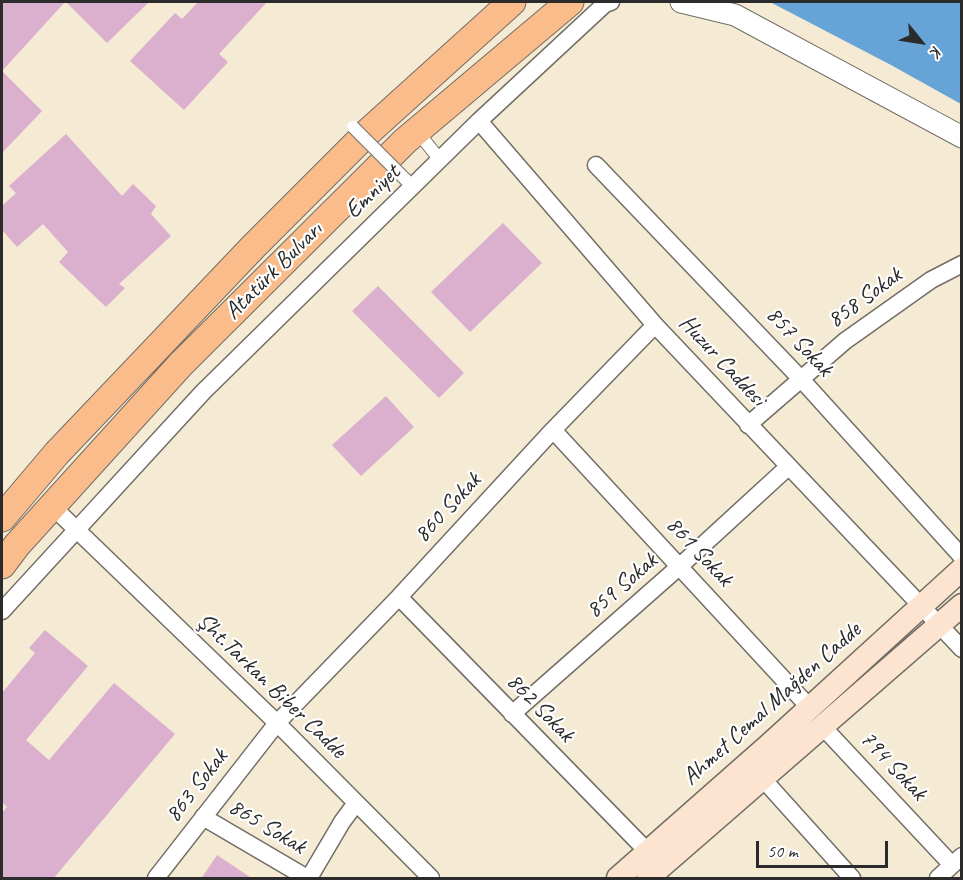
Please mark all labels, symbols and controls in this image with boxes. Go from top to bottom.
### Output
north arrow [891,12,951,72]
text: K [926,42,947,60]
street label: Emniyet [339,159,407,225]
street label: Atatürk Bulvarı [219,216,329,326]
street label: 858 Sokak [822,261,908,335]
street label: 857 Sokak [759,301,839,383]
street label: Huzur Caddesi [672,309,772,413]
street label: 860 Sokak [408,467,488,549]
street label: 861 Sokak [659,511,739,593]
street label: 859 Sokak [580,547,664,625]
street label: Şht.Tarkan Biber Cadde [190,607,352,765]
street label: Ahmet Cemal Mağden Cadde [677,616,867,792]
street label: 862 Sokak [500,667,580,749]
street label: 794 Sokak [853,725,933,807]
street label: 863 Sokak [159,744,235,828]
street label: 865 Sokak [223,793,311,861]
scale bar [759,829,891,867]
text: 50 m [767,840,798,862]

